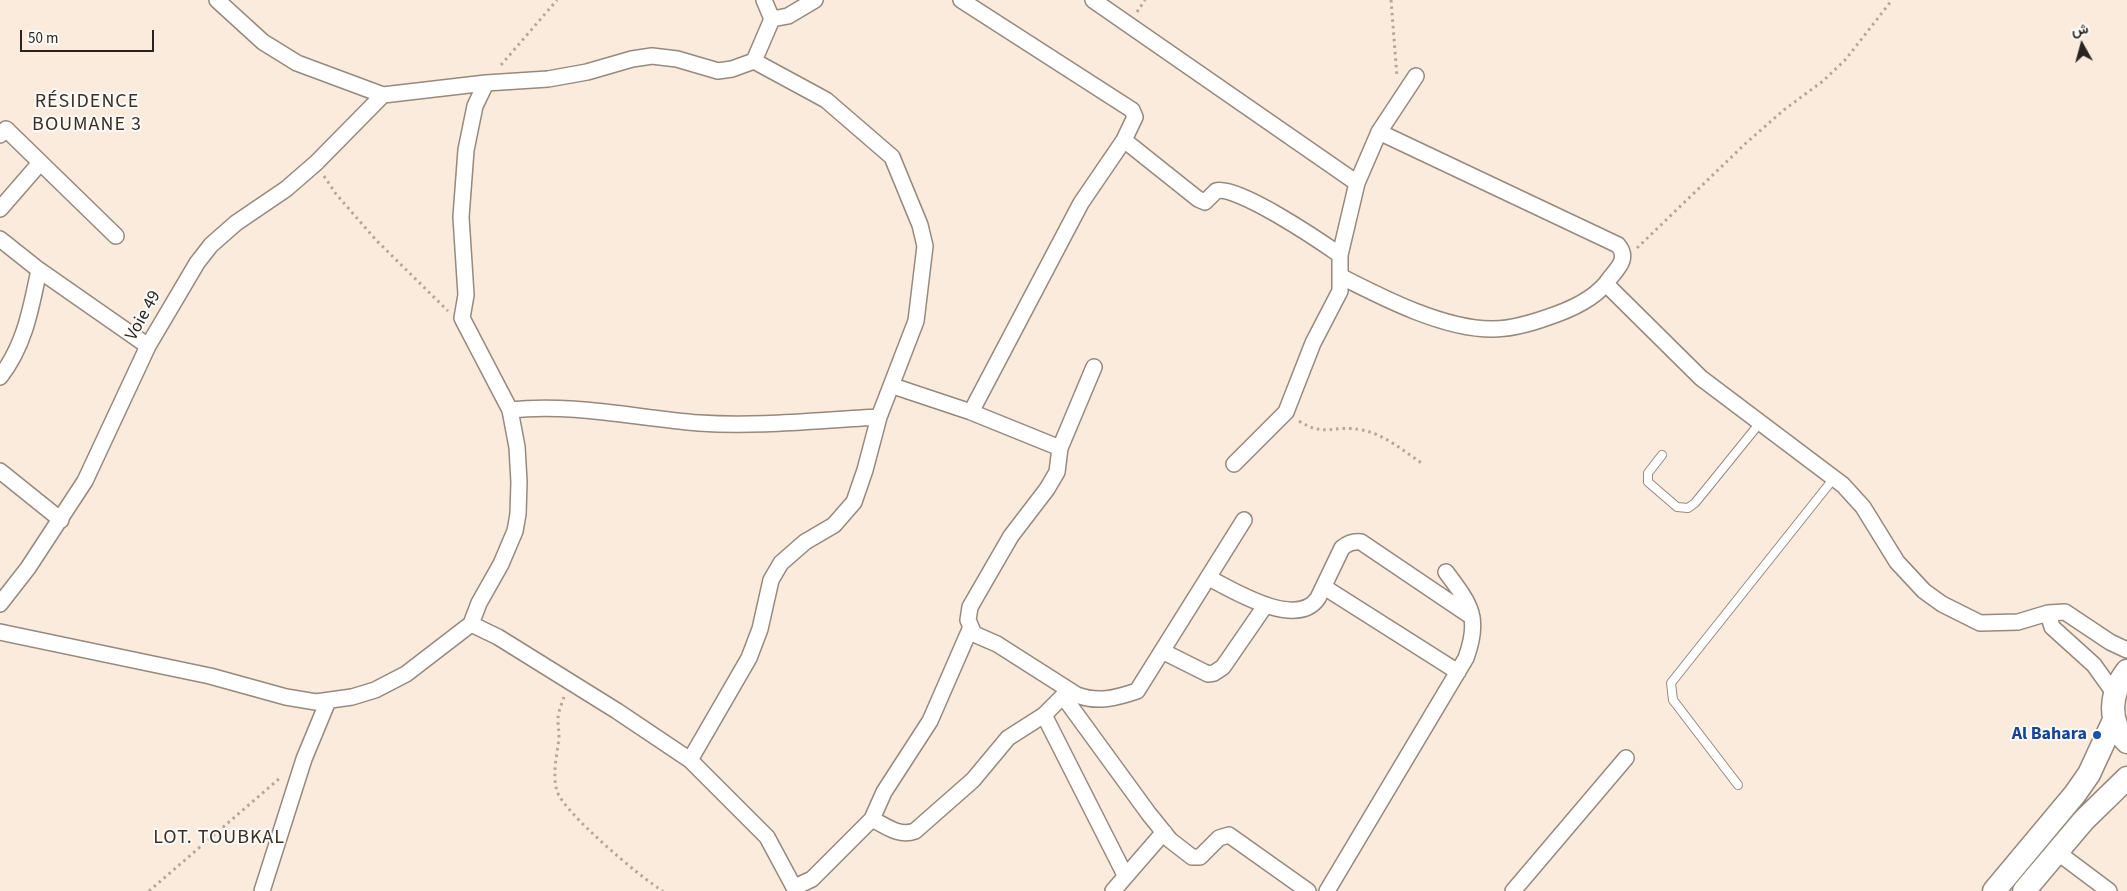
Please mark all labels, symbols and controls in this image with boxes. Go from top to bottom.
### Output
text: ش [2071,19,2090,41]
scale bar [22,20,156,52]
north arrow [2057,20,2107,70]
text: 50 m [28,28,58,49]
district label: RÉSIDENCE BOUMANE 3 [31,91,143,138]
street label: Voie 49 [122,287,166,345]
place label: Al Bahara [2012,724,2087,746]
marker: Al Bahara [2091,729,2103,741]
district label: LOT. TOUBKAL [152,827,286,851]

